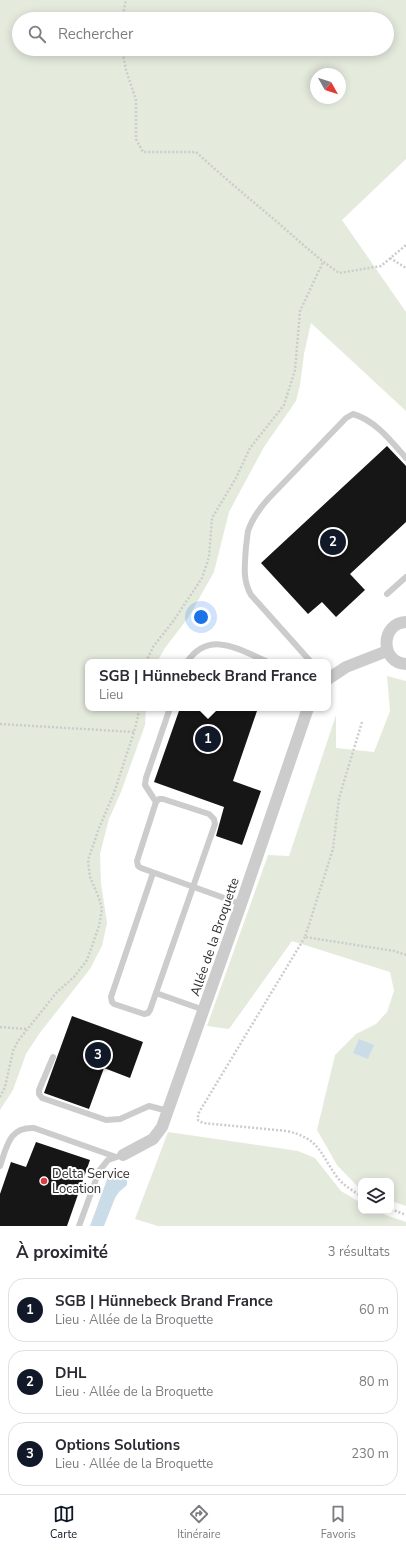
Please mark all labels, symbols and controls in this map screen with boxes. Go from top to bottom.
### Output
search box [12,12,394,56]
icon: search [26,23,48,45]
text: Rechercher [58,24,133,44]
north arrow [310,68,346,104]
pin: 2 [320,527,346,557]
your location [191,607,211,627]
popup [85,659,331,711]
text: SGB | Hünnebeck Brand France [99,666,317,686]
text: Lieu [99,686,123,704]
pin: 1 [195,724,221,754]
street label: Allée de la Broquette [186,875,244,999]
pin: 3 [85,1040,111,1070]
place label: Delta Service Location [52,1165,130,1198]
marker: Delta Service Location [39,1176,49,1186]
map controls [358,1178,394,1214]
button: layers [358,1178,394,1214]
text: À proximité [16,1241,108,1264]
text: 3 résultats [328,1243,390,1261]
text: SGB | Hünnebeck Brand France [55,1291,273,1311]
text: 1 [26,1301,34,1319]
text: 60 m [359,1301,389,1319]
text: Lieu · Allée de la Broquette [55,1311,213,1329]
text: DHL [55,1363,86,1383]
text: 2 [26,1373,34,1391]
text: 80 m [359,1373,389,1391]
text: Lieu · Allée de la Broquette [55,1383,213,1401]
text: Options Solutions [55,1435,180,1455]
text: 3 [26,1445,34,1463]
text: 230 m [351,1445,389,1463]
text: Lieu · Allée de la Broquette [55,1455,213,1473]
tab: Carte [50,1503,77,1542]
tab: Itinéraire [177,1503,221,1542]
tab: Favoris [321,1503,356,1542]

